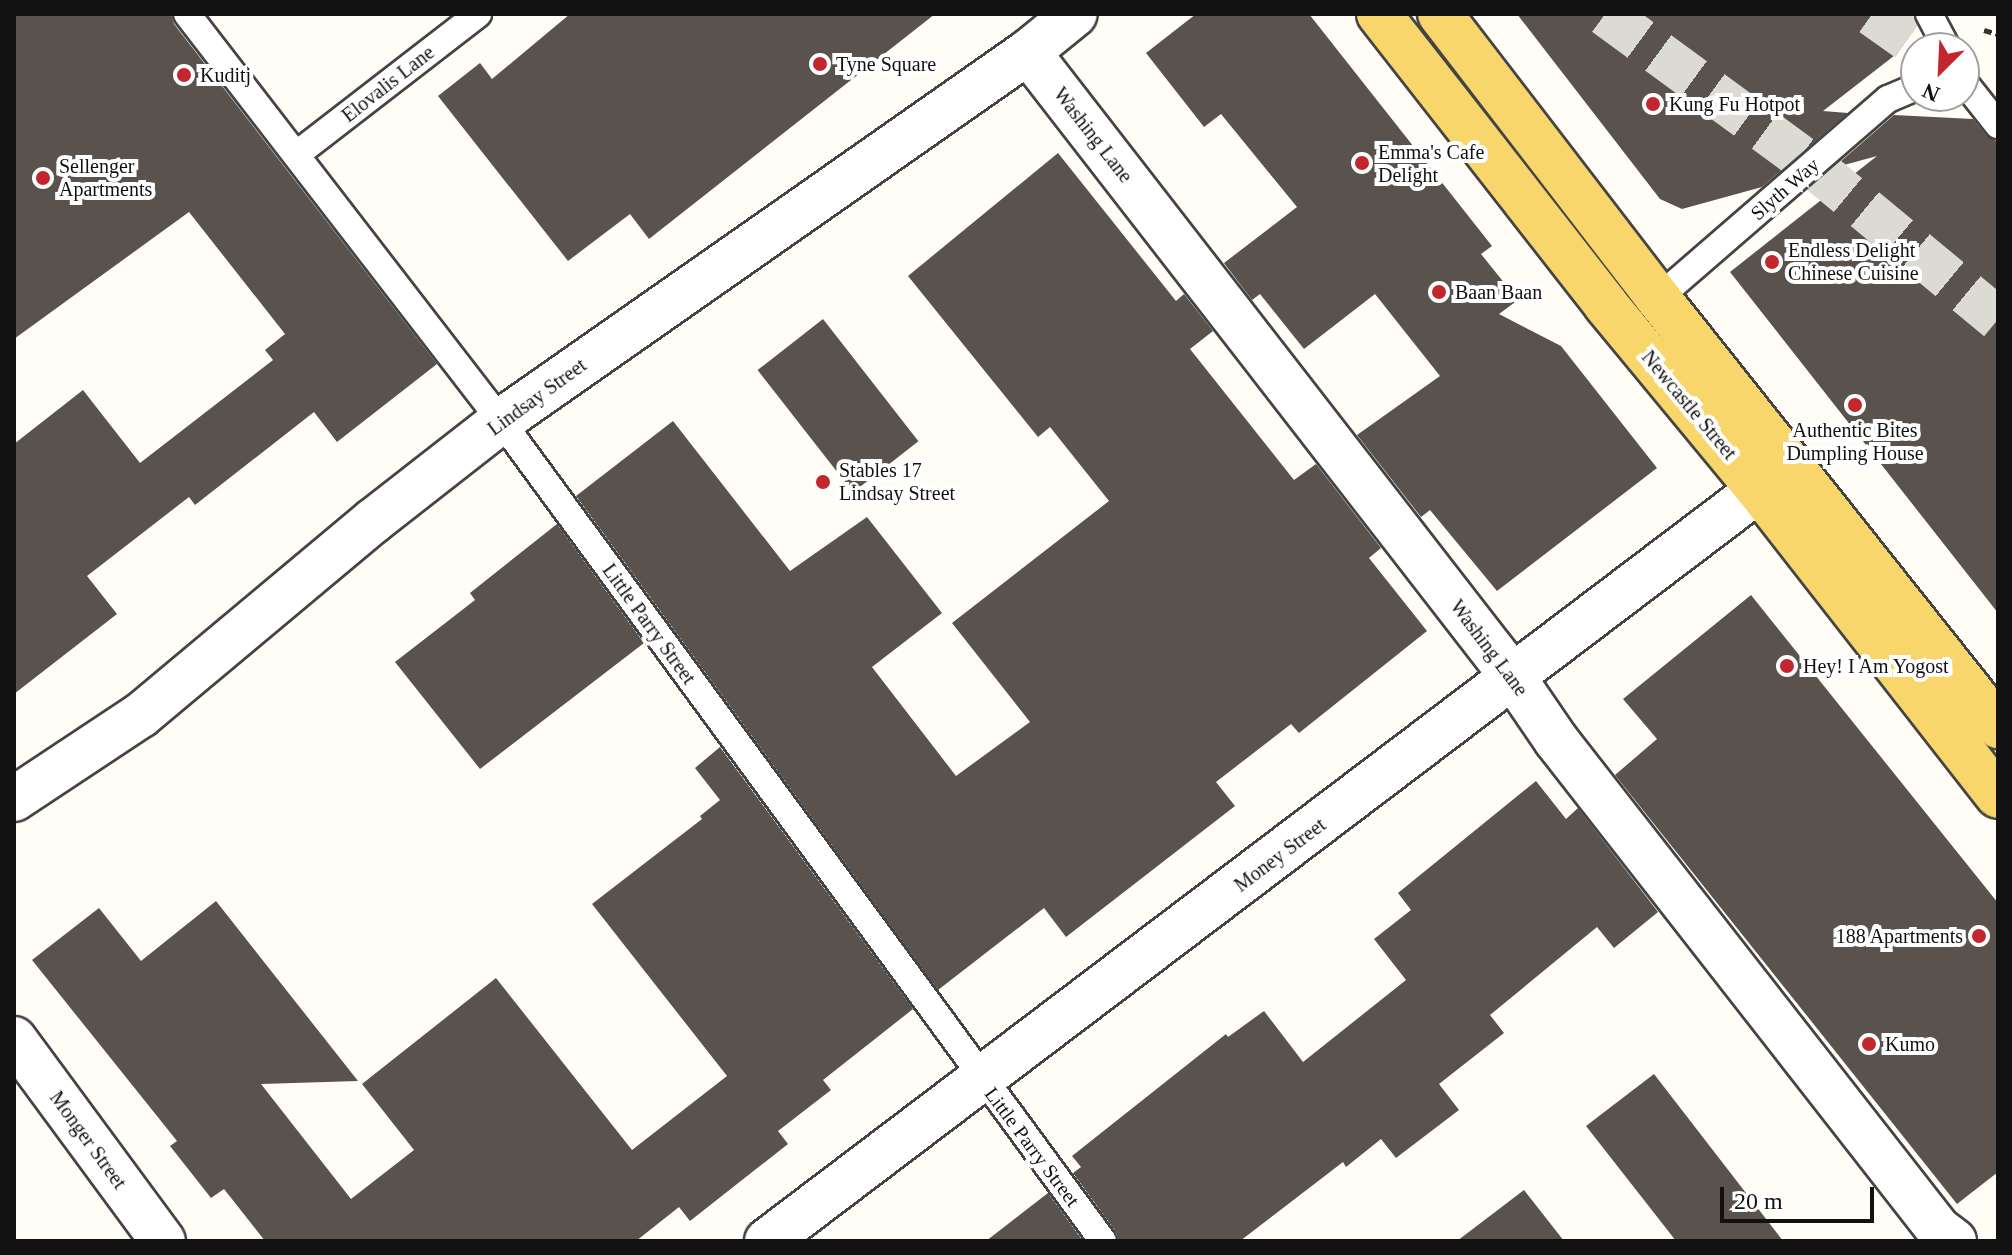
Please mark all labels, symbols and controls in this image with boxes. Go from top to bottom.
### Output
north arrow [1900,32,1980,112]
street label: Elovalis Lane [337,41,439,127]
place label: Tyne Square [836,52,936,76]
marker: Tyne Square [811,55,829,73]
place label: Kuditj [200,63,251,87]
marker: Kuditj [175,66,193,84]
text: N [1919,78,1943,107]
street label: Washing Lane [1048,83,1138,187]
place label: Kung Fu Hotpot [1669,92,1800,116]
marker: Kung Fu Hotpot [1644,95,1662,113]
place label: Emma's Cafe Delight [1378,140,1484,187]
street label: Slyth Way [1746,153,1824,225]
place label: Sellenger Apartments [59,154,152,201]
marker: Emma's Cafe Delight [1353,154,1371,172]
marker: Sellenger Apartments [34,169,52,187]
place label: Endless Delight Chinese Cuisine [1788,238,1919,285]
marker: Endless Delight Chinese Cuisine [1763,253,1781,271]
place label: Baan Baan [1455,280,1542,304]
marker: Baan Baan [1430,283,1448,301]
street label: Newcastle Street [1636,346,1742,464]
street label: Lindsay Street [483,353,591,441]
marker: Authentic Bites Dumpling House [1846,396,1864,414]
place label: Authentic Bites Dumpling House [1786,418,1924,465]
place label: Stables 17 Lindsay Street [839,458,955,505]
marker: Stables 17 Lindsay Street [814,473,832,491]
street label: Little Parry Street [597,559,701,689]
street label: Washing Lane [1445,595,1533,701]
place label: Hey! I Am Yogost [1803,654,1950,678]
marker: Hey! I Am Yogost [1778,657,1796,675]
street label: Money Street [1230,813,1330,897]
place label: 188 Apartments [1835,924,1963,948]
marker: 188 Apartments [1970,927,1988,945]
place label: Kumo [1885,1032,1935,1056]
marker: Kumo [1860,1035,1878,1053]
street label: Little Parry Street [979,1083,1085,1211]
street label: Monger Street [45,1086,131,1194]
scale bar [1724,1171,1878,1221]
text: 20 m [1734,1188,1783,1214]

